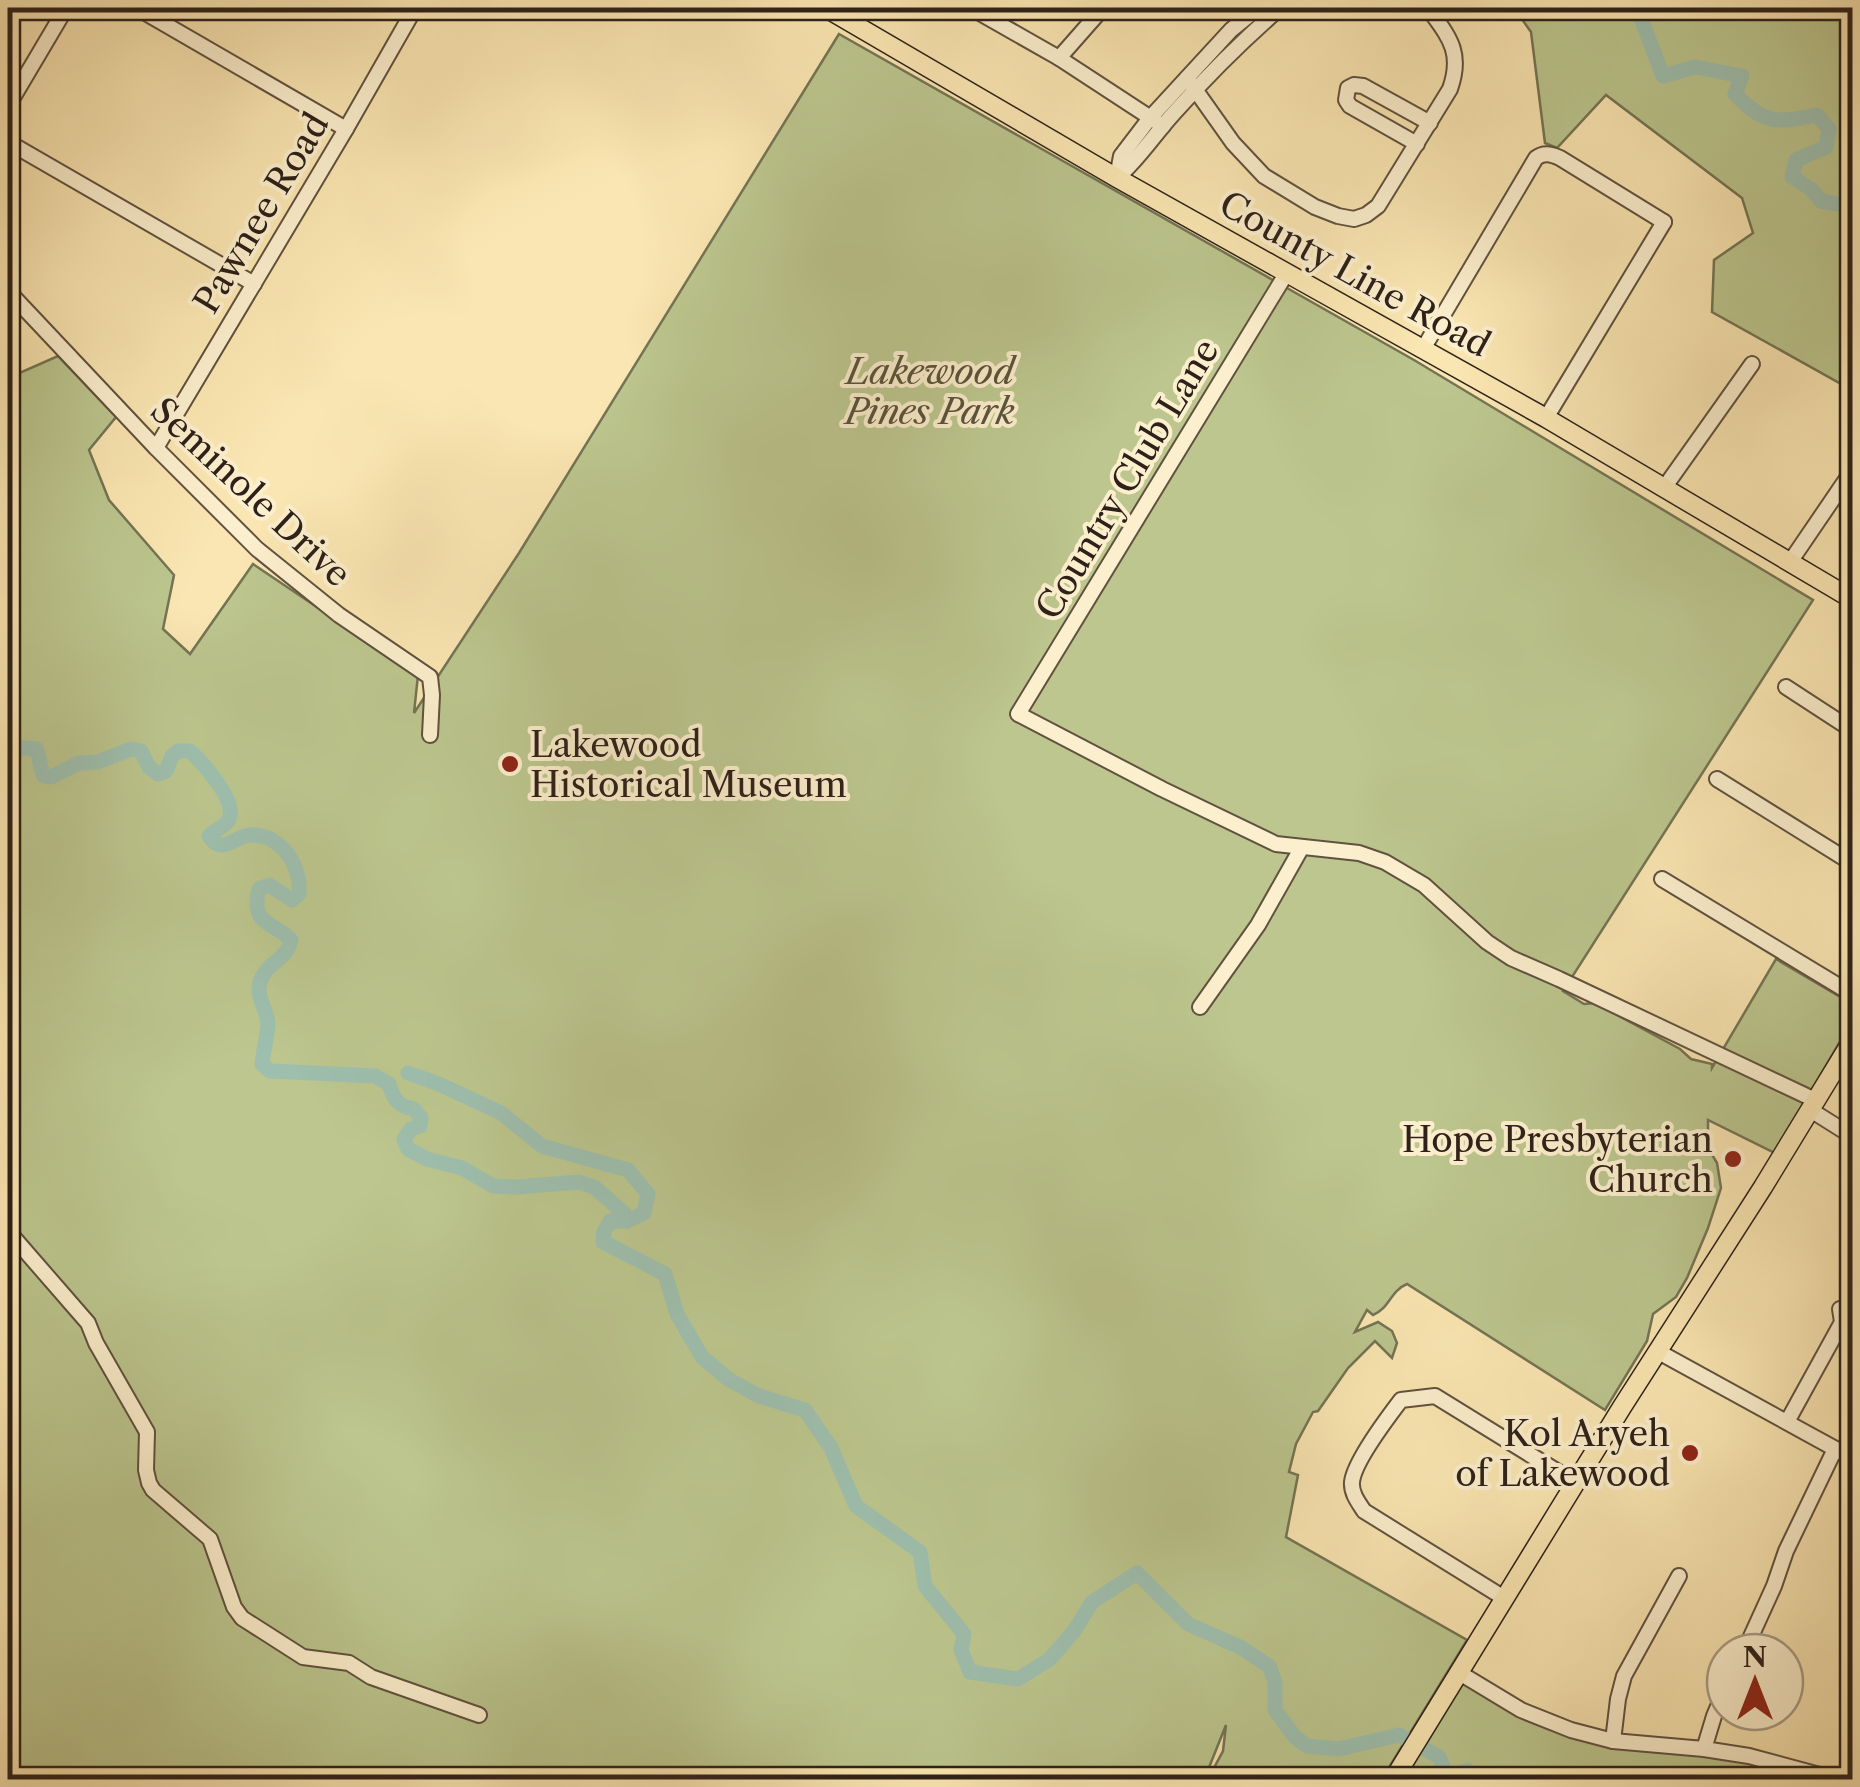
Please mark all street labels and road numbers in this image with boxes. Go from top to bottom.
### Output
street label: Pawnee Road [184,105,338,321]
street label: County Line Road [1212,182,1498,366]
street label: Country Club Lane [1026,331,1228,627]
street label: Seminole Drive [142,388,360,596]

